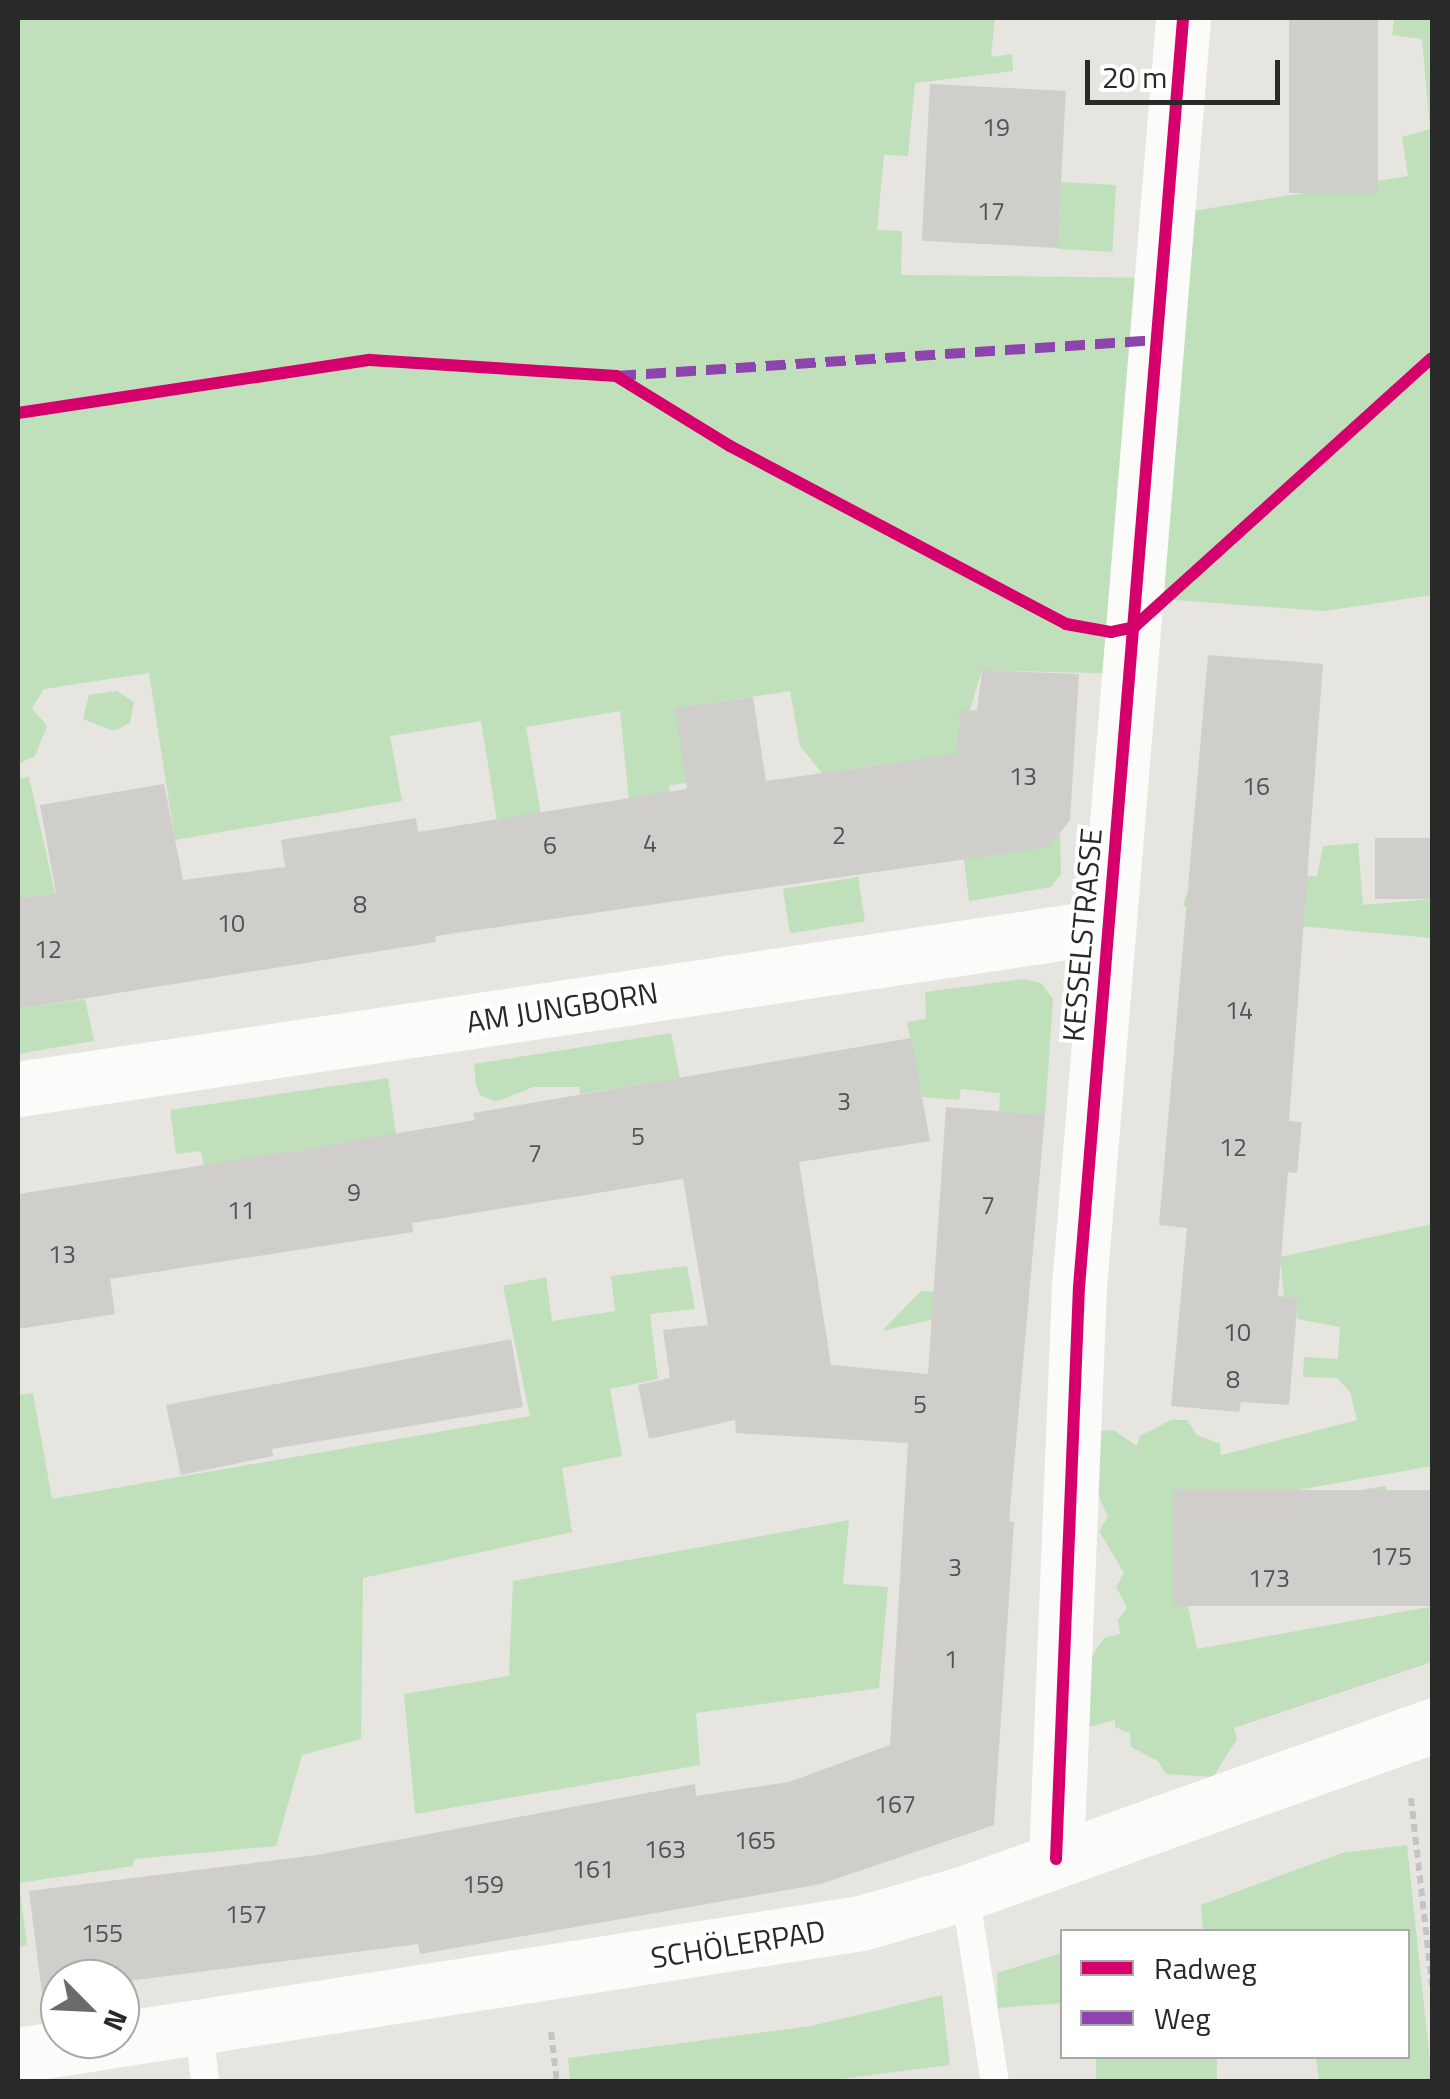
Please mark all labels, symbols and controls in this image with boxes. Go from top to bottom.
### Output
scale bar [1090,40,1285,102]
text: 20 m [1102,54,1167,100]
house number: 19 [982,112,1010,142]
house number: 17 [977,196,1005,226]
house number: 13 [1009,761,1037,791]
house number: 16 [1242,771,1270,801]
house number: 2 [832,820,846,850]
street label: KESSELSTRASSE [1055,827,1109,1043]
house number: 4 [643,828,657,858]
house number: 6 [543,830,557,860]
house number: 8 [353,889,367,919]
house number: 10 [217,908,245,938]
house number: 12 [34,934,62,964]
street label: AM JUNGBORN [464,974,660,1040]
house number: 14 [1225,995,1253,1025]
house number: 3 [837,1086,851,1116]
house number: 5 [631,1121,645,1151]
house number: 12 [1219,1132,1247,1162]
house number: 7 [528,1138,542,1168]
house number: 9 [347,1177,361,1207]
house number: 7 [981,1190,995,1220]
house number: 11 [227,1195,255,1225]
house number: 13 [48,1239,76,1269]
house number: 10 [1223,1317,1251,1347]
house number: 8 [1226,1364,1240,1394]
house number: 5 [913,1389,927,1419]
house number: 175 [1370,1541,1412,1571]
house number: 3 [948,1552,962,1582]
house number: 173 [1248,1563,1290,1593]
house number: 1 [944,1644,958,1674]
house number: 167 [874,1789,916,1819]
house number: 165 [734,1825,776,1855]
house number: 163 [644,1834,686,1864]
house number: 161 [572,1854,614,1884]
house number: 159 [462,1869,504,1899]
house number: 157 [225,1899,267,1929]
street label: SCHÖLERPAD [648,1912,828,1976]
house number: 155 [81,1918,123,1948]
legend [1060,1929,1410,2059]
text: Radweg [1154,1945,1257,1991]
north arrow [40,1959,140,2059]
text: Weg [1154,1995,1211,2041]
text: N [92,2003,140,2038]

